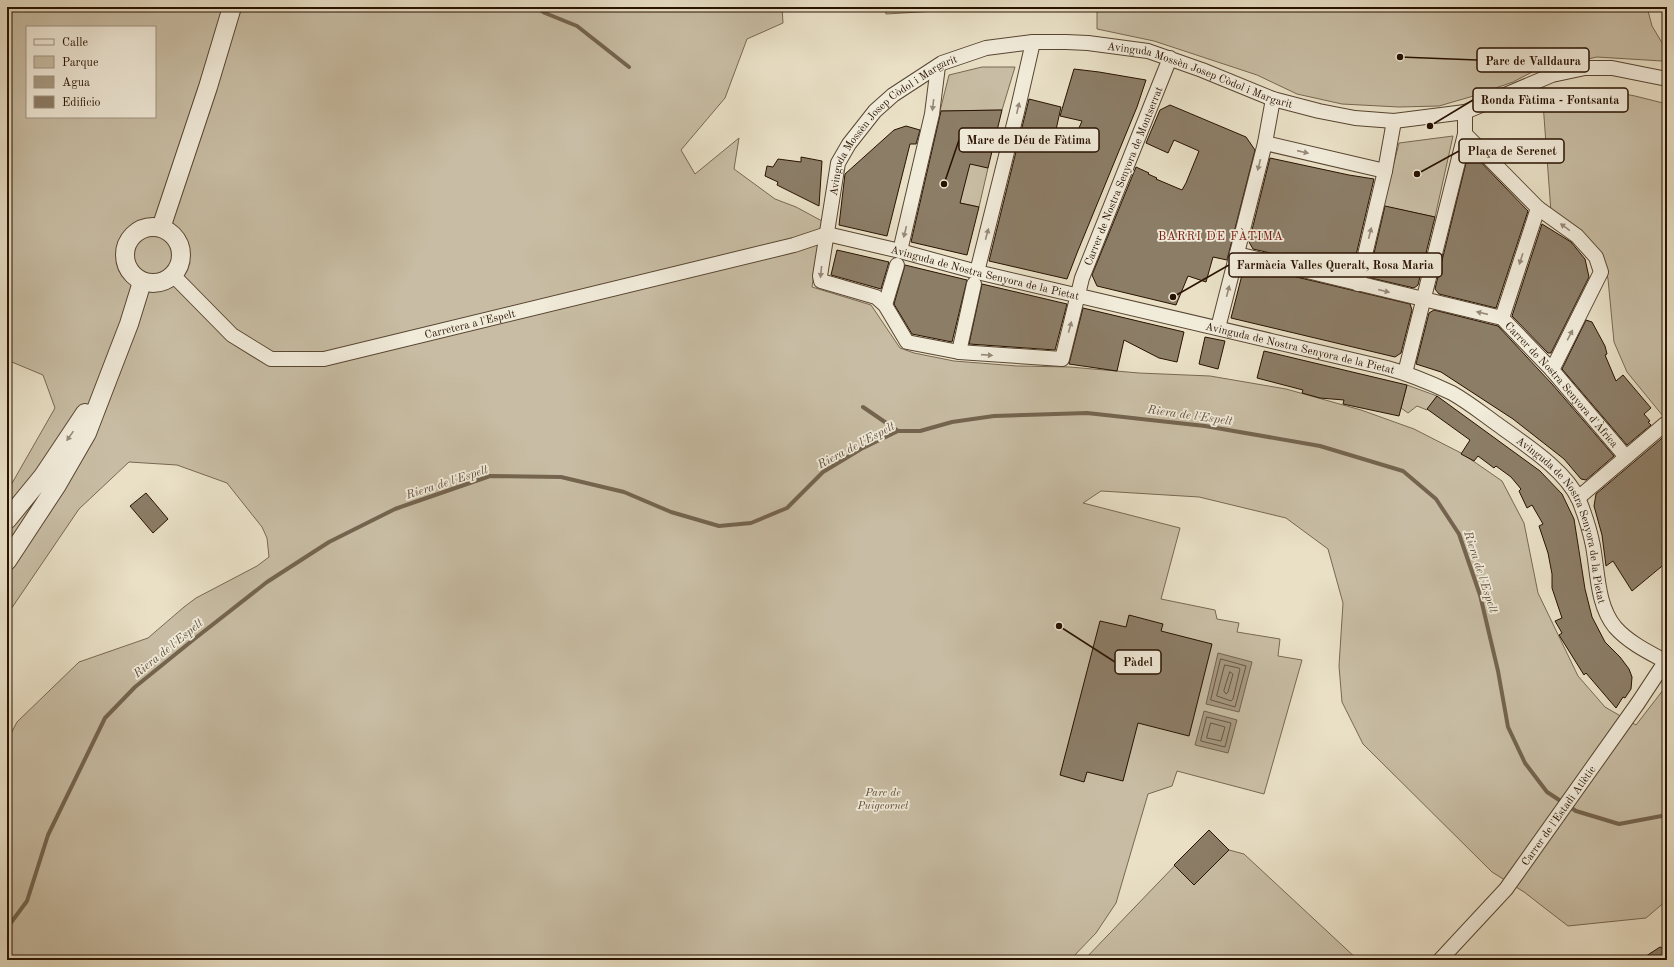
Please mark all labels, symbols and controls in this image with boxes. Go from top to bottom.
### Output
legend [26,26,156,118]
text: Calle [62,37,88,49]
street label: Avinguda Mossèn Josep Còdol i Margarit [1106,42,1294,111]
callout: Parc de Valldaura [1477,48,1589,72]
street label: Avinguda Mossèn Josep Còdol i Margarit [829,54,959,197]
text: Parc de Valldaura [1485,56,1581,68]
text: Parque [62,57,99,69]
text: Agua [62,77,90,89]
street label: Carrer de Nostra Senyora de Montserrat [1083,85,1166,268]
callout: Ronda Fàtima - Fontsanta [1473,88,1628,112]
text: Ronda Fàtima - Fontsanta [1481,95,1619,107]
text: Edificio [62,97,101,109]
one-way arrow [930,99,936,111]
one-way arrow [1016,102,1022,114]
callout: Mare de Déu de Fàtima [959,128,1099,152]
text: Mare de Déu de Fàtima [967,135,1091,147]
callout: Plaça de Serenet [1459,139,1564,163]
text: Plaça de Serenet [1467,146,1557,158]
one-way arrow [1297,149,1309,155]
one-way arrow [1256,159,1262,171]
one-way arrow [1560,223,1570,231]
one-way arrow [902,226,908,238]
one-way arrow [1368,227,1374,239]
one-way arrow [984,228,990,240]
district label: BARRI DE FÀTIMA [1158,228,1284,243]
street label: Avinguda de Nostra Senyora de la Pietat [889,245,1080,303]
callout: Farmàcia Valles Queralt, Rosa Maria [1229,253,1442,277]
one-way arrow [1518,253,1524,265]
text: Farmàcia Valles Queralt, Rosa Maria [1236,260,1434,272]
one-way arrow [818,266,825,278]
one-way arrow [1225,285,1231,297]
one-way arrow [1377,288,1390,294]
street label: Carretera a l'Espelt [424,309,517,341]
one-way arrow [1476,310,1488,316]
one-way arrow [1067,321,1073,333]
street label: Carrer de Nostra Senyora d'Àfrica [1502,321,1620,451]
street label: Avinguda de Nostra Senyora de la Pietat [1204,322,1396,377]
one-way arrow [1567,329,1573,341]
one-way arrow [981,351,993,358]
water label: Riera de l'Espelt [1146,404,1233,428]
water label: Riera de l'Espelt [815,420,897,472]
one-way arrow [66,431,74,442]
street label: Avinguda de Nostra Senyora de la Pietat [1514,436,1607,605]
water label: Riera de l'Espelt [404,464,490,502]
water label: Riera de l'Espelt [1461,529,1499,615]
water label: Riera de l'Espelt [131,617,206,681]
callout: Pàdel [1115,650,1161,674]
text: Pàdel [1123,657,1153,669]
street label: Carrer de l'Estadi Atlètic [1520,764,1599,868]
park label: Parc de Puigcornet [856,788,909,812]

